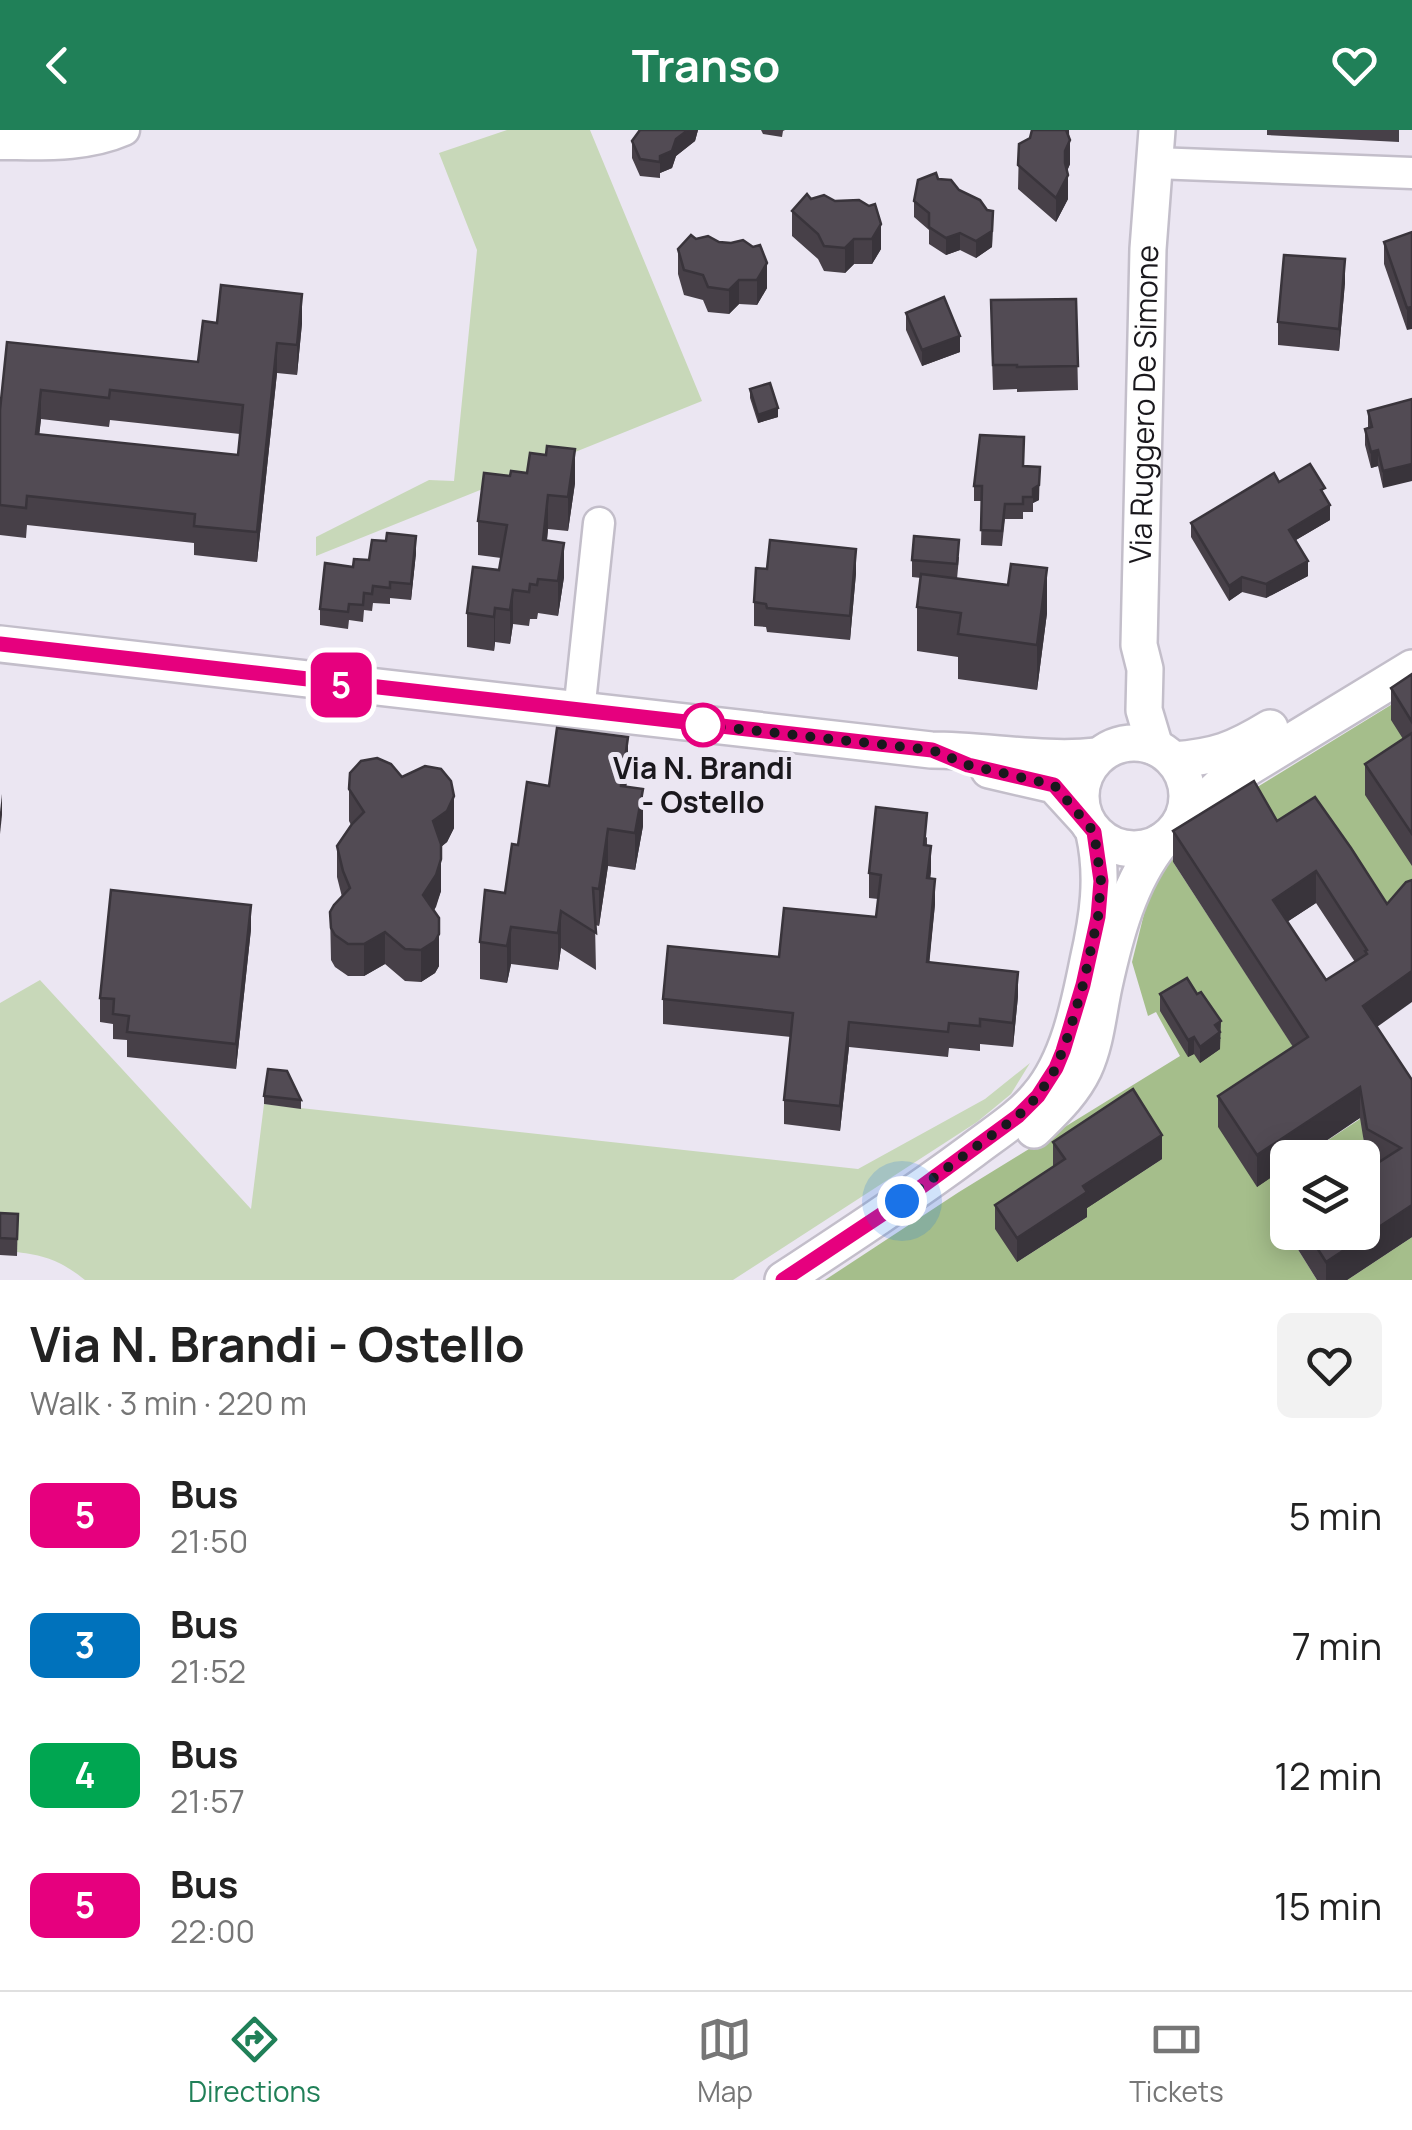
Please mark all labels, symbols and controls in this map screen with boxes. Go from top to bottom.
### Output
text: Transo [632,34,780,96]
icon: back [30,38,85,93]
icon: heart [1327,38,1382,93]
street label: Via Ruggero De Simone [1119,244,1167,564]
line badge: 5 [308,652,374,718]
text: 5 [331,661,351,709]
marker: Via N. Brandi - Ostello [682,704,724,746]
place label: Via N. Brandi - Ostello [613,747,793,822]
map controls [1270,1140,1380,1250]
button: layers [1270,1140,1380,1250]
your location [877,1176,927,1226]
text: Via N. Brandi - Ostello [30,1311,525,1376]
button: heart [1277,1313,1382,1418]
text: Walk · 3 min · 220 m [30,1381,307,1425]
text: Bus [170,1467,238,1519]
text: 5 min [1289,1489,1382,1541]
text: 5 [75,1491,95,1539]
text: 21:50 [170,1519,248,1563]
text: Bus [170,1597,238,1649]
text: 7 min [1292,1619,1382,1671]
text: 3 [75,1621,95,1669]
text: 21:52 [170,1649,246,1693]
text: Bus [170,1727,238,1779]
text: 12 min [1274,1749,1382,1801]
text: 4 [74,1751,96,1799]
text: 21:57 [170,1779,245,1823]
text: Bus [170,1857,238,1909]
text: 15 min [1274,1879,1382,1931]
text: 5 [75,1881,95,1929]
text: 22:00 [170,1909,255,1953]
tab: Directions [188,2012,321,2110]
tab: Map [697,2012,753,2110]
tab: Tickets [1129,2012,1224,2110]

